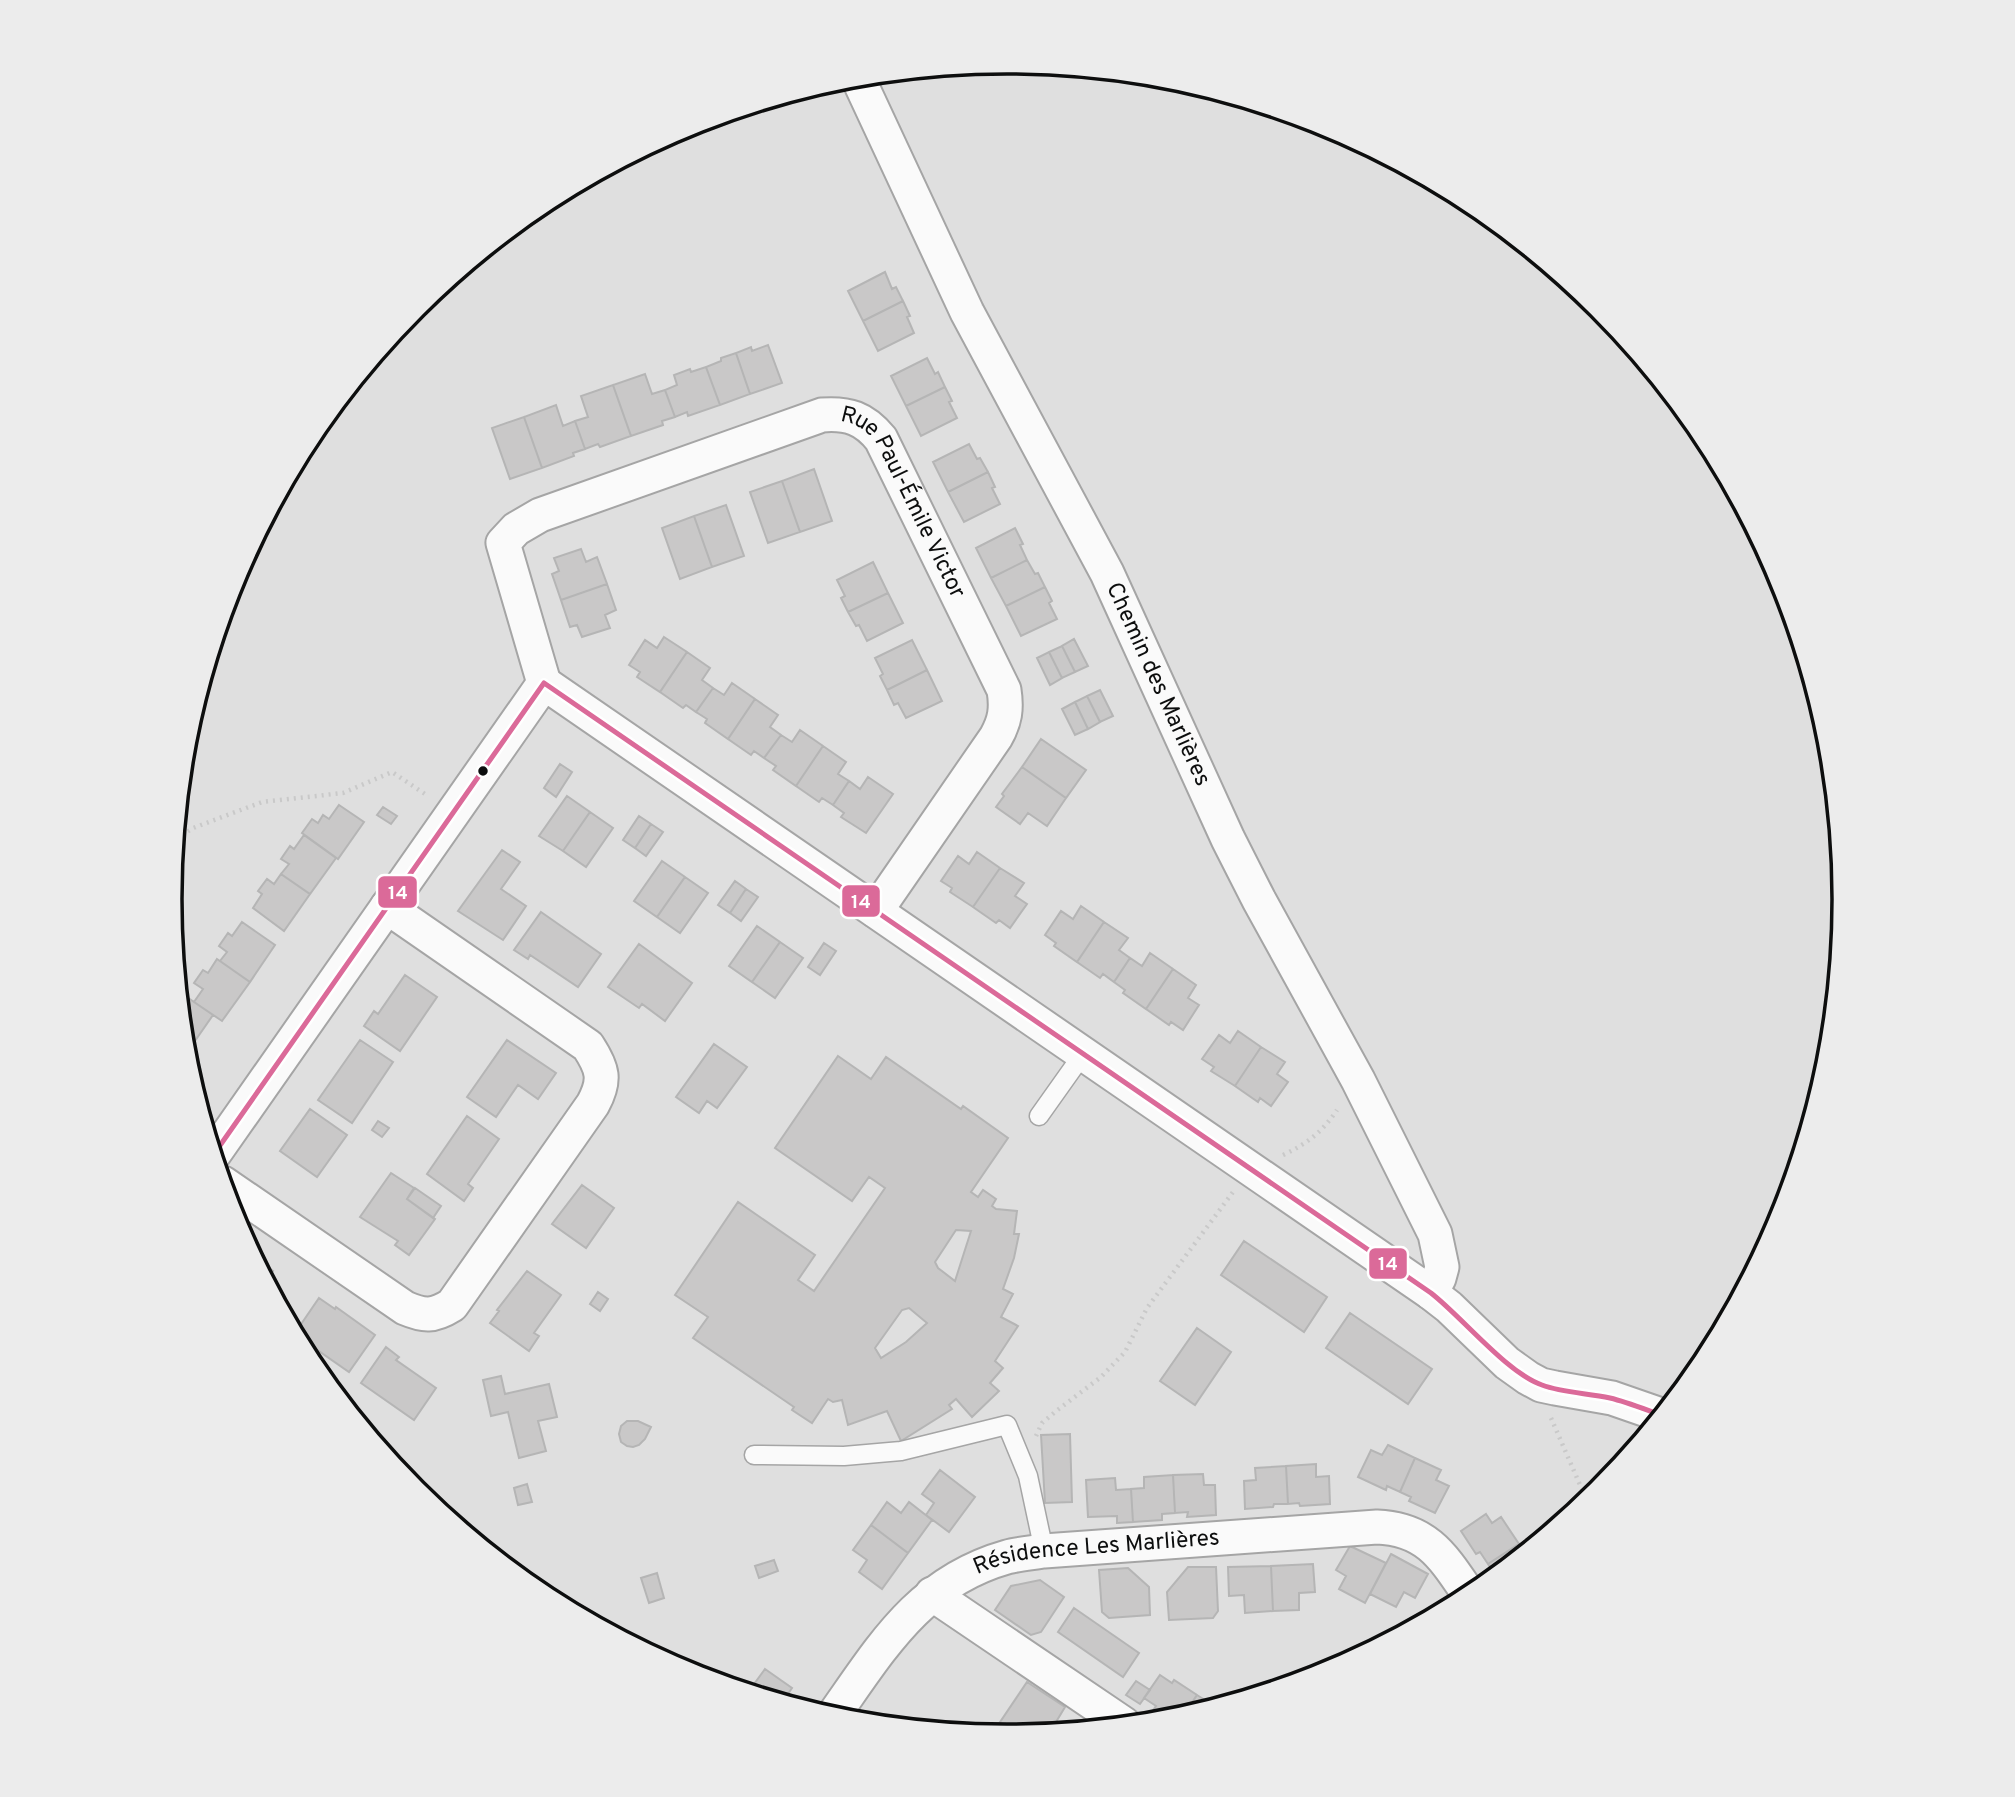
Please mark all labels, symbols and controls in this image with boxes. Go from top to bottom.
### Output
street label: Rue Paul-Émile Victor [838,401,971,603]
street label: Chemin des Marlières [1099,578,1217,791]
unlabelled marker [476,764,490,778]
line badge: 14 [377,875,418,909]
text: 14 [388,882,408,906]
line badge: 14 [841,884,881,918]
text: 14 [851,891,871,915]
line badge: 14 [1368,1247,1408,1280]
text: 14 [1378,1253,1398,1277]
street label: Résidence Les Marlières [969,1524,1221,1582]

